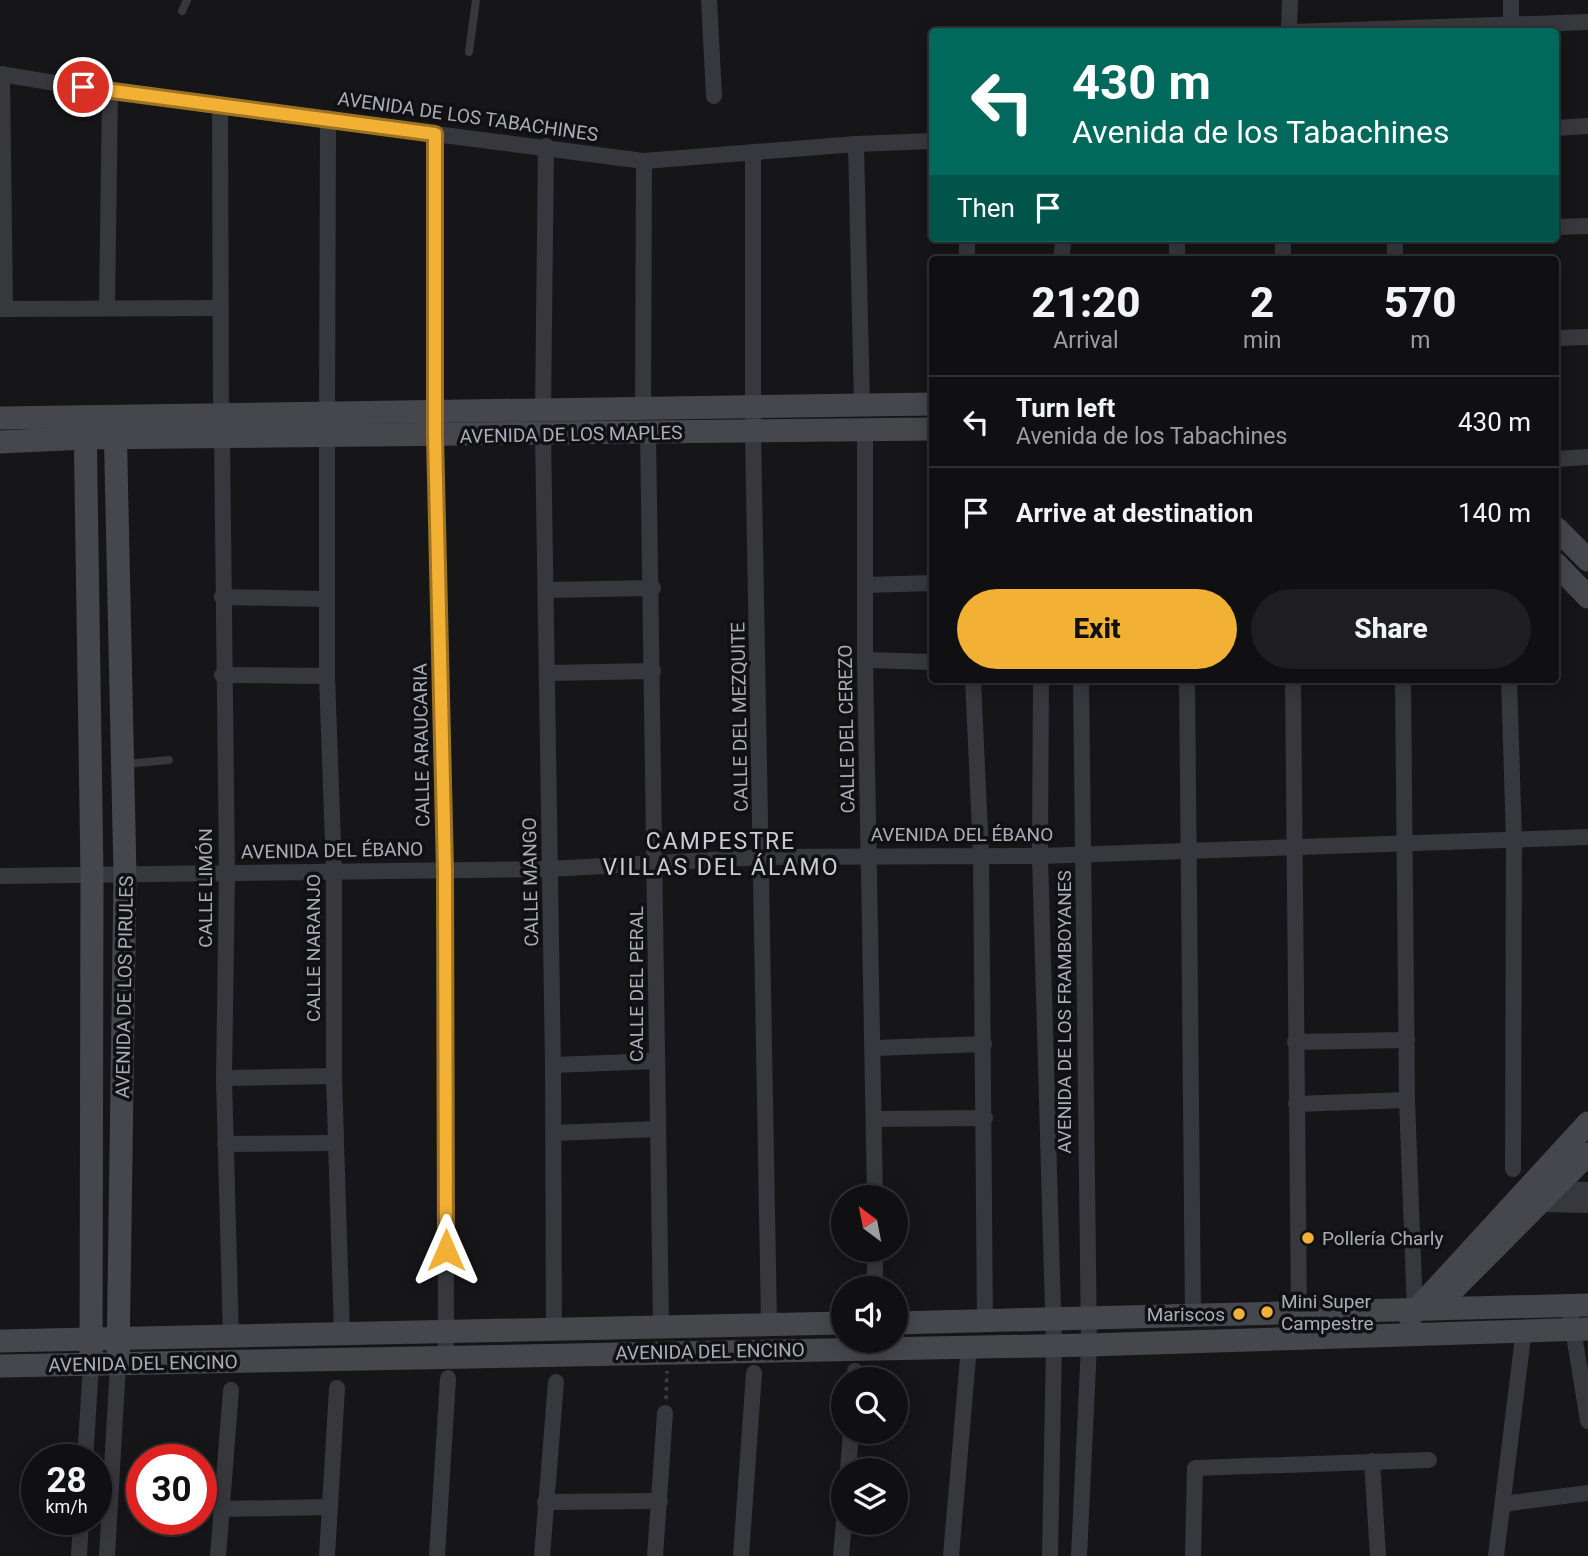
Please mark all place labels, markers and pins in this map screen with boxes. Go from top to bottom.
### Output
pin [53,57,113,117]
place label: Pollería Charly [1322,1227,1443,1250]
marker: Pollería Charly [1300,1230,1316,1246]
place label: Mini Super Campestre [1281,1290,1373,1335]
place label: Mariscos [1147,1303,1225,1326]
marker: Mini Super Campestre [1259,1304,1275,1320]
marker: Mariscos [1231,1306,1247,1322]

